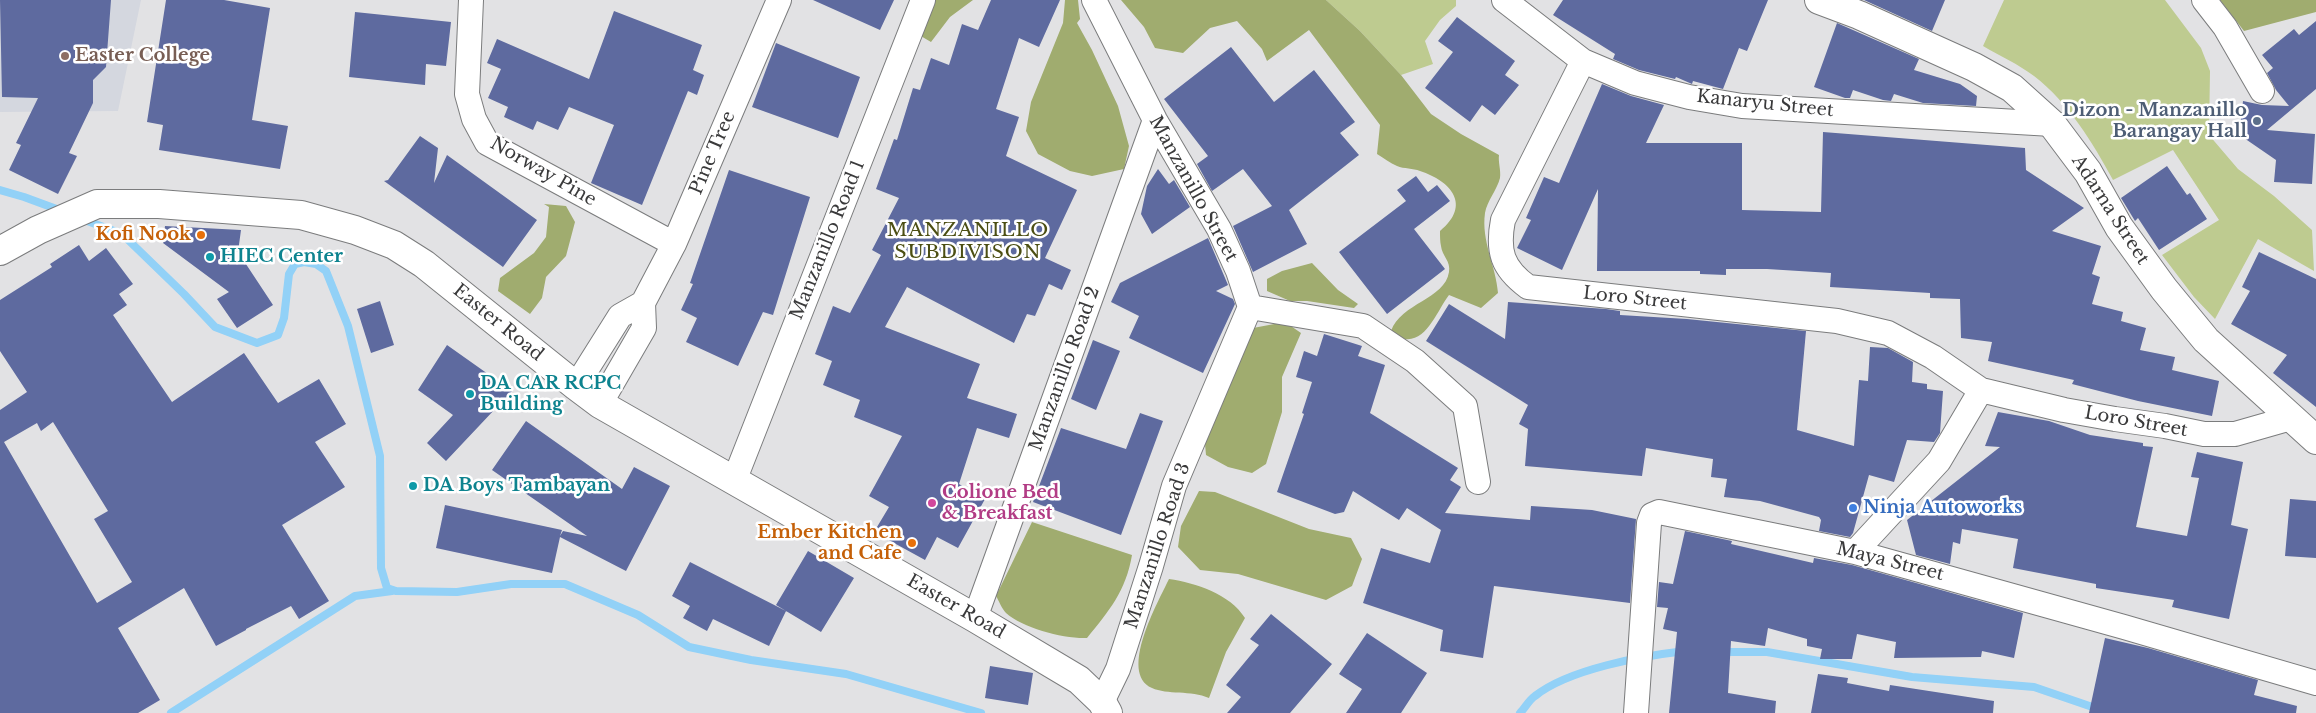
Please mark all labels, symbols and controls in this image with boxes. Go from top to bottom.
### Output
place label: Easter College [75,45,210,67]
marker: Easter College [59,50,71,62]
street label: Kanaryu Street [1695,86,1835,122]
place label: Dizon - Manzanillo Barangay Hall [2062,100,2247,142]
street label: Pine Tree [686,108,740,198]
street label: Manzanillo Street [1144,112,1242,266]
marker: Dizon - Manzanillo Barangay Hall [2251,115,2263,127]
street label: Norway Pine [486,133,600,211]
street label: Adarna Street [2067,151,2153,269]
street label: Manzanillo Road 1 [786,157,870,323]
district label: MANZANILLO SUBDIVISON [886,220,1050,264]
place label: Kofi Nook [95,224,191,246]
marker: Kofi Nook [195,229,207,241]
place label: HIEC Center [220,246,343,268]
marker: HIEC Center [204,251,216,263]
street label: Easter Road [448,280,548,366]
street label: Loro Street [1582,283,1688,315]
street label: Manzanillo Road 2 [1025,284,1105,454]
place label: DA CAR RCPC Building [480,373,621,416]
marker: DA CAR RCPC Building [464,388,476,400]
street label: Loro Street [2083,402,2189,442]
street label: Manzanillo Road 3 [1121,460,1195,632]
place label: DA Boys Tambayan [423,475,610,497]
marker: DA Boys Tambayan [407,480,419,492]
place label: Colione Bed & Breakfast [942,482,1059,524]
marker: Colione Bed & Breakfast [926,497,938,509]
place label: Ninja Autoworks [1863,497,2022,519]
marker: Ninja Autoworks [1847,502,1859,514]
place label: Ember Kitchen and Cafe [757,522,902,564]
marker: Ember Kitchen and Cafe [906,537,918,549]
street label: Maya Street [1834,538,1946,586]
street label: Easter Road [903,570,1009,644]

